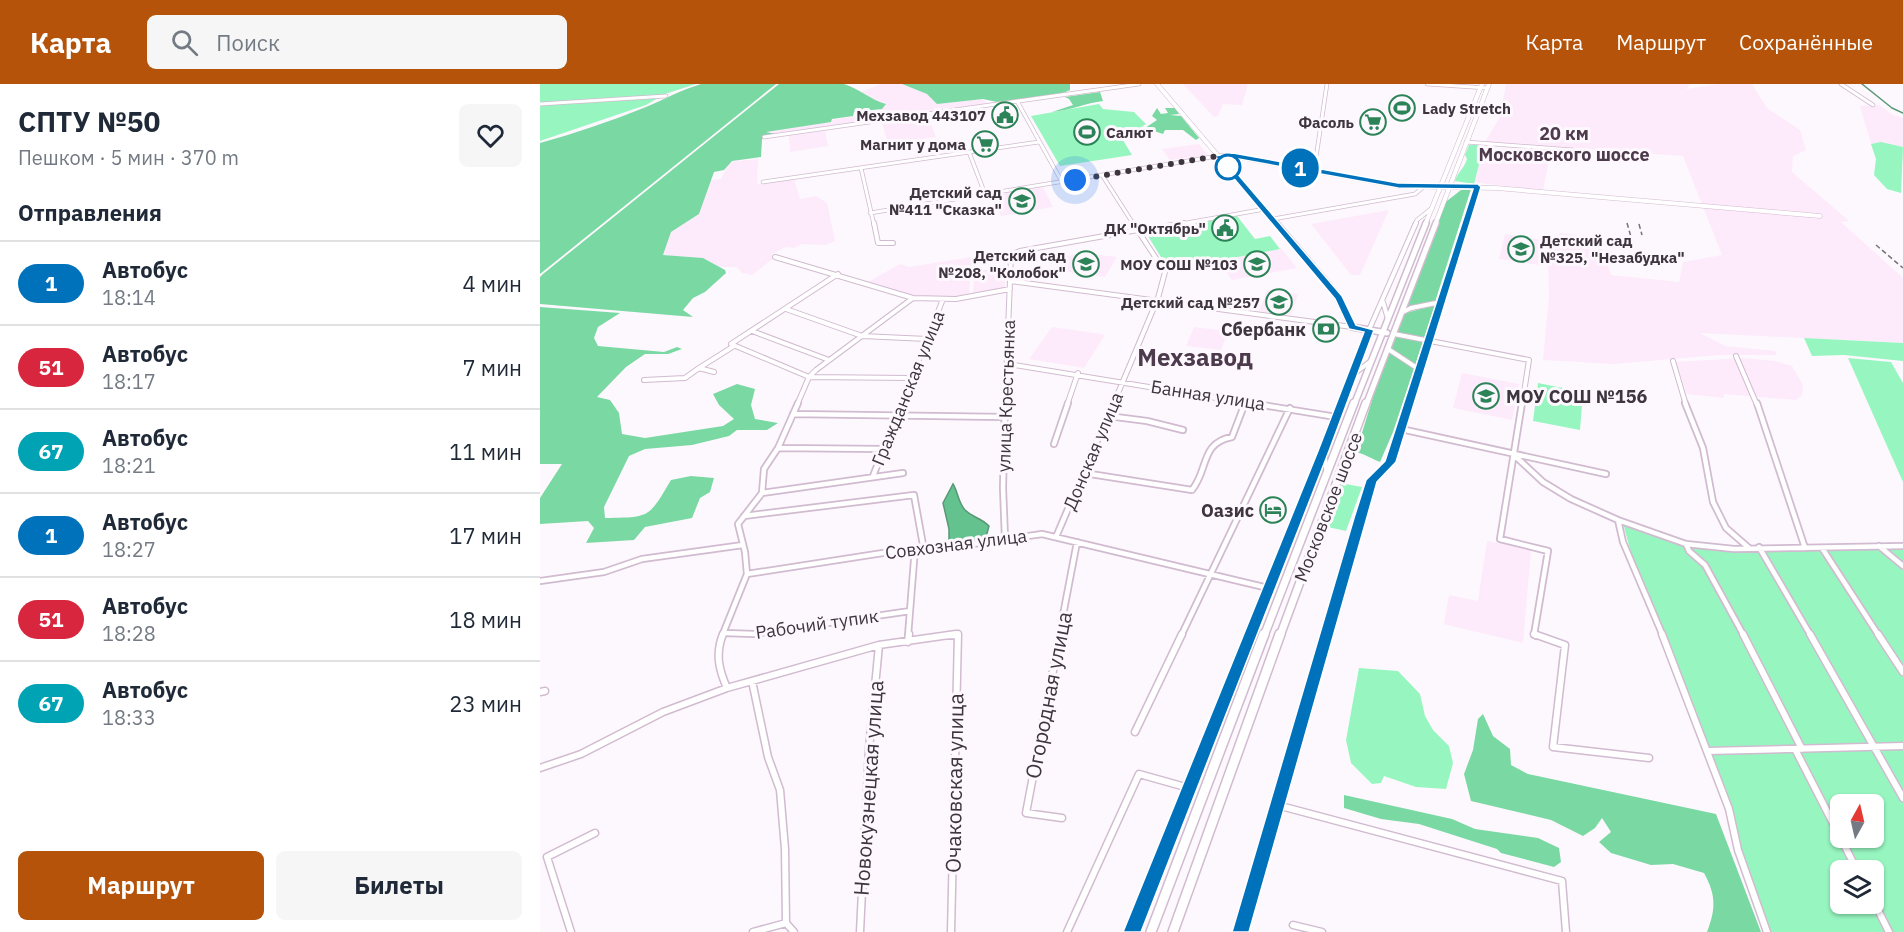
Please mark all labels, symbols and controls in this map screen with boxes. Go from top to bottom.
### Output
search box [147,15,567,69]
text: Карта [30,24,111,61]
icon: search [168,26,201,59]
text: Поиск [216,28,280,57]
text: Карта [1525,28,1583,56]
text: Маршрут [1616,28,1706,56]
text: Сохранённые [1739,28,1873,56]
sports icon: Lady Stretch [1387,93,1417,123]
place label: Lady Stretch [1422,99,1511,118]
public building icon: Мехзавод 443107 [990,100,1020,130]
text: СПТУ №50 [18,103,160,140]
button: heart [459,104,522,167]
place label: Мехзавод 443107 [856,106,986,125]
supermarket icon: Фасоль [1358,107,1388,137]
place label: Фасоль [1298,113,1355,132]
sports icon: Салют [1072,117,1102,147]
district label: 20 км Московского шоссе [1478,122,1650,166]
place label: Салют [1106,123,1154,142]
supermarket icon: Магнит у дома [970,129,1000,159]
place label: Магнит у дома [860,135,966,154]
text: Пешком · 5 мин · 370 m [18,144,239,171]
line badge: 1 [1280,148,1320,188]
unlabelled marker [1215,154,1241,180]
text: 1 [1294,154,1306,182]
your location [1060,165,1090,195]
place label: Детский сад №411 "Сказка" [889,183,1002,219]
school or university icon: Детский сад №411 "Сказка" [1007,186,1037,216]
text: Отправления [18,198,162,227]
public building icon: ДК "Октябрь" [1210,213,1240,243]
place label: ДК "Октябрь" [1104,219,1206,238]
place label: Детский сад №325, "Незабудка" [1540,231,1685,267]
school or university icon: Детский сад №325, "Незабудка" [1506,234,1536,264]
place label: Детский сад №208, "Колобок" [938,246,1066,282]
school or university icon: Детский сад №208, "Колобок" [1071,249,1101,279]
school or university icon: МОУ СОШ №103 [1242,249,1272,279]
text: Автобус [102,255,188,284]
place label: МОУ СОШ №103 [1120,255,1238,274]
text: 1 [45,269,57,297]
text: 4 мин [462,269,522,298]
text: 18:14 [102,284,156,311]
school or university icon: Детский сад №257 [1264,287,1294,317]
place label: Детский сад №257 [1121,293,1260,312]
street label: Гражданская улица [866,307,950,469]
bank icon: Сбербанк [1311,314,1341,344]
place label: Сбербанк [1221,318,1306,341]
street label: улица Крестьянка [992,319,1020,473]
text: Автобус [102,339,188,368]
district label: Мехзавод [1137,341,1253,373]
text: 51 [38,353,64,381]
text: 7 мин [462,353,522,382]
text: 18:17 [102,368,156,395]
street label: Банная улица [1149,375,1267,415]
school or university icon: МОУ СОШ №156 [1471,381,1501,411]
place label: МОУ СОШ №156 [1506,385,1647,408]
street label: Донская улица [1058,388,1128,513]
text: Автобус [102,423,188,452]
street label: Московское шоссе [1289,429,1367,585]
text: 67 [38,437,64,465]
text: 11 мин [449,437,522,466]
text: 18:21 [102,452,156,479]
hotel icon: Оазис [1258,495,1288,525]
place label: Оазис [1201,499,1254,522]
text: Автобус [102,507,188,536]
text: 1 [45,521,57,549]
text: 17 мин [449,521,522,550]
street label: Совхозная улица [884,524,1029,564]
text: 18:27 [102,536,156,563]
text: Автобус [102,591,188,620]
street label: Рабочий тупик [754,604,880,644]
text: 51 [38,605,64,633]
text: 18 мин [449,605,522,634]
street label: Огородная улица [1018,609,1078,781]
text: 18:28 [102,620,156,647]
text: Автобус [102,675,188,704]
street label: Новокузнецкая улица [846,679,890,897]
text: 67 [38,689,64,717]
text: 23 мин [449,689,522,718]
street label: Очаковская улица [938,693,970,873]
text: 18:33 [102,704,156,731]
north arrow [1830,794,1884,848]
map controls [1830,794,1884,914]
button: Маршрут [18,851,264,920]
button: Билеты [276,851,522,920]
button: layers [1830,860,1884,914]

